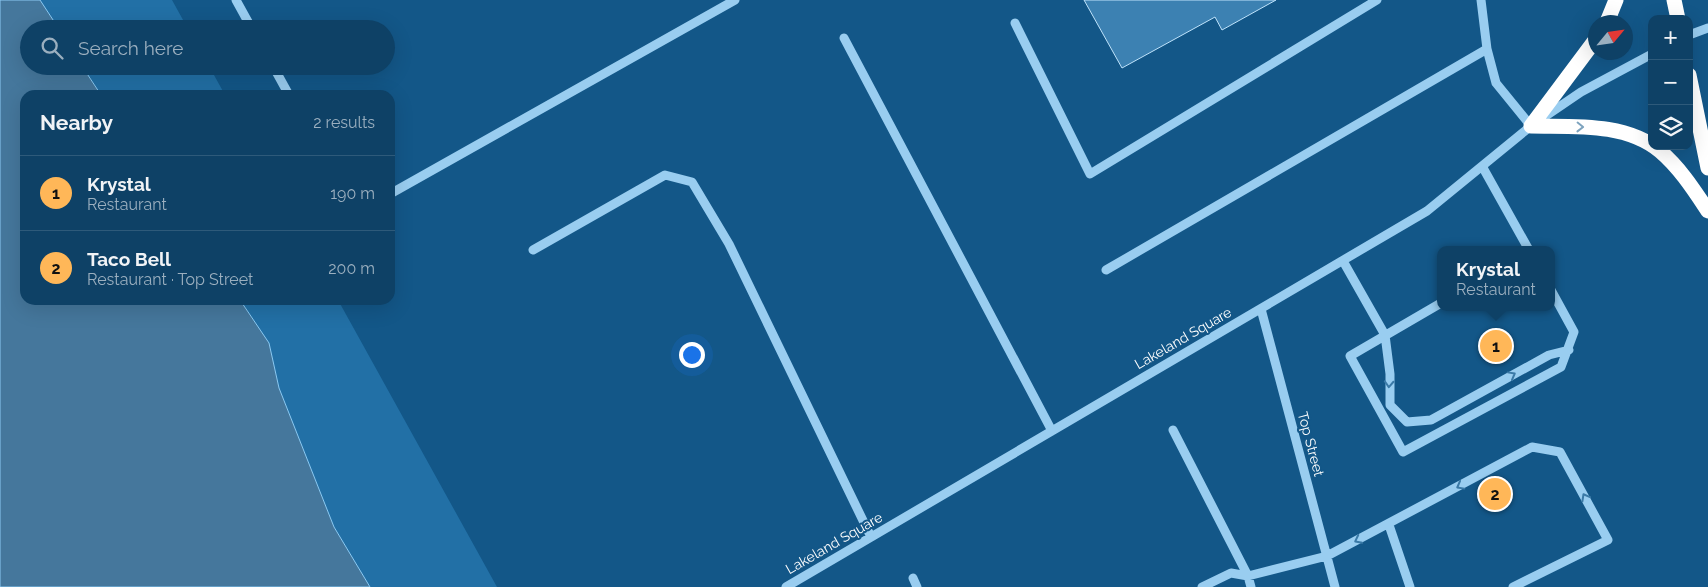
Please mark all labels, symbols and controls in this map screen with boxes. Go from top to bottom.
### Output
north arrow [1588,15,1633,60]
map controls [1648,15,1693,150]
button: + [1648,15,1693,60]
search box [20,20,395,75]
icon: search [38,34,66,62]
text: Search here [78,37,184,59]
button: − [1648,60,1693,105]
button: layers [1648,105,1693,150]
text: Nearby [40,110,113,135]
text: 2 results [313,113,375,132]
one-way arrow [1576,122,1584,132]
text: Krystal [87,173,151,195]
text: 1 [52,184,60,203]
text: 190 m [330,184,375,203]
text: Restaurant [87,195,167,214]
popup [1437,246,1555,311]
text: Taco Bell [87,248,171,270]
text: Krystal [1456,258,1520,280]
text: 2 [51,259,61,278]
text: 200 m [328,259,375,278]
text: Restaurant · Top Street [87,270,253,289]
text: Restaurant [1456,280,1536,299]
street label: Lakeland Square [1132,304,1234,372]
pin: 1 [1480,327,1512,365]
your location [679,342,705,368]
one-way arrow [1507,371,1516,381]
one-way arrow [1384,380,1395,388]
street label: Top Street [1295,410,1327,478]
pin: 2 [1479,475,1511,513]
one-way arrow [1456,480,1465,490]
one-way arrow [1581,493,1591,502]
street label: Lakeland Square [783,509,885,577]
one-way arrow [1354,534,1363,544]

